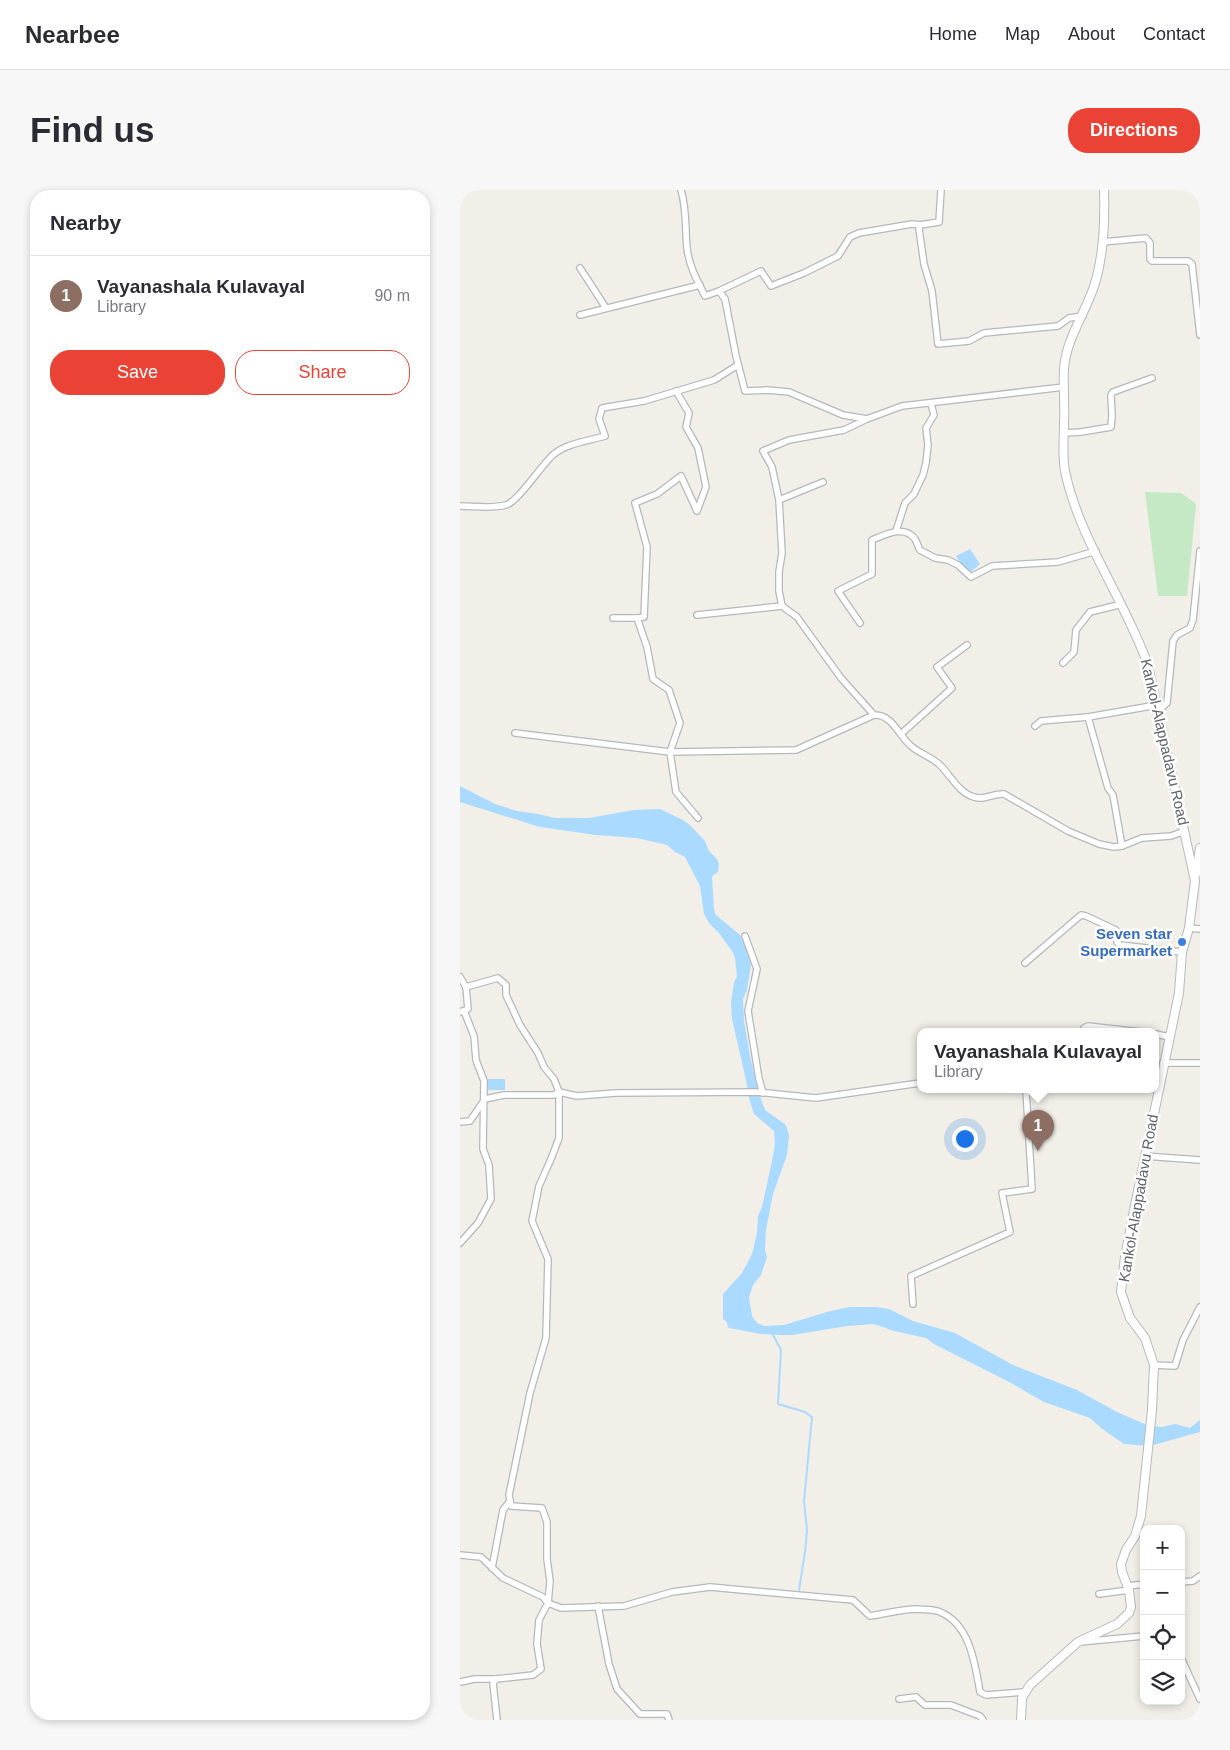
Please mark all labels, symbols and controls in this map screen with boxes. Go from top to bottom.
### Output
text: Nearbee [25,21,120,48]
text: Home [929,24,977,44]
text: Map [1005,24,1040,44]
text: About [1068,24,1115,44]
text: Contact [1143,24,1205,44]
button: Directions [1068,108,1200,153]
text: Find us [30,110,154,149]
text: Nearby [50,211,121,234]
text: Vayanashala Kulavayal [97,276,305,297]
text: 1 [62,287,70,304]
text: 90 m [374,287,410,304]
text: Library [97,298,146,315]
button: Save [50,350,225,395]
button: Share [235,350,410,395]
street label: Kankol-Alappadavu Road [1138,657,1192,827]
place label: Seven star Supermarket [1080,925,1172,959]
marker: Seven star Supermarket [1176,936,1188,948]
popup [917,1028,1159,1093]
text: Vayanashala Kulavayal [934,1041,1142,1062]
text: Library [934,1063,983,1080]
pin: 1 [1022,1110,1054,1151]
street label: Kankol-Alappadavu Road [1115,1113,1161,1283]
your location [952,1126,978,1152]
map controls [1140,1525,1185,1705]
button: + [1140,1525,1185,1570]
button: − [1140,1570,1185,1615]
button: locate [1140,1615,1185,1660]
button: layers [1140,1660,1185,1705]

